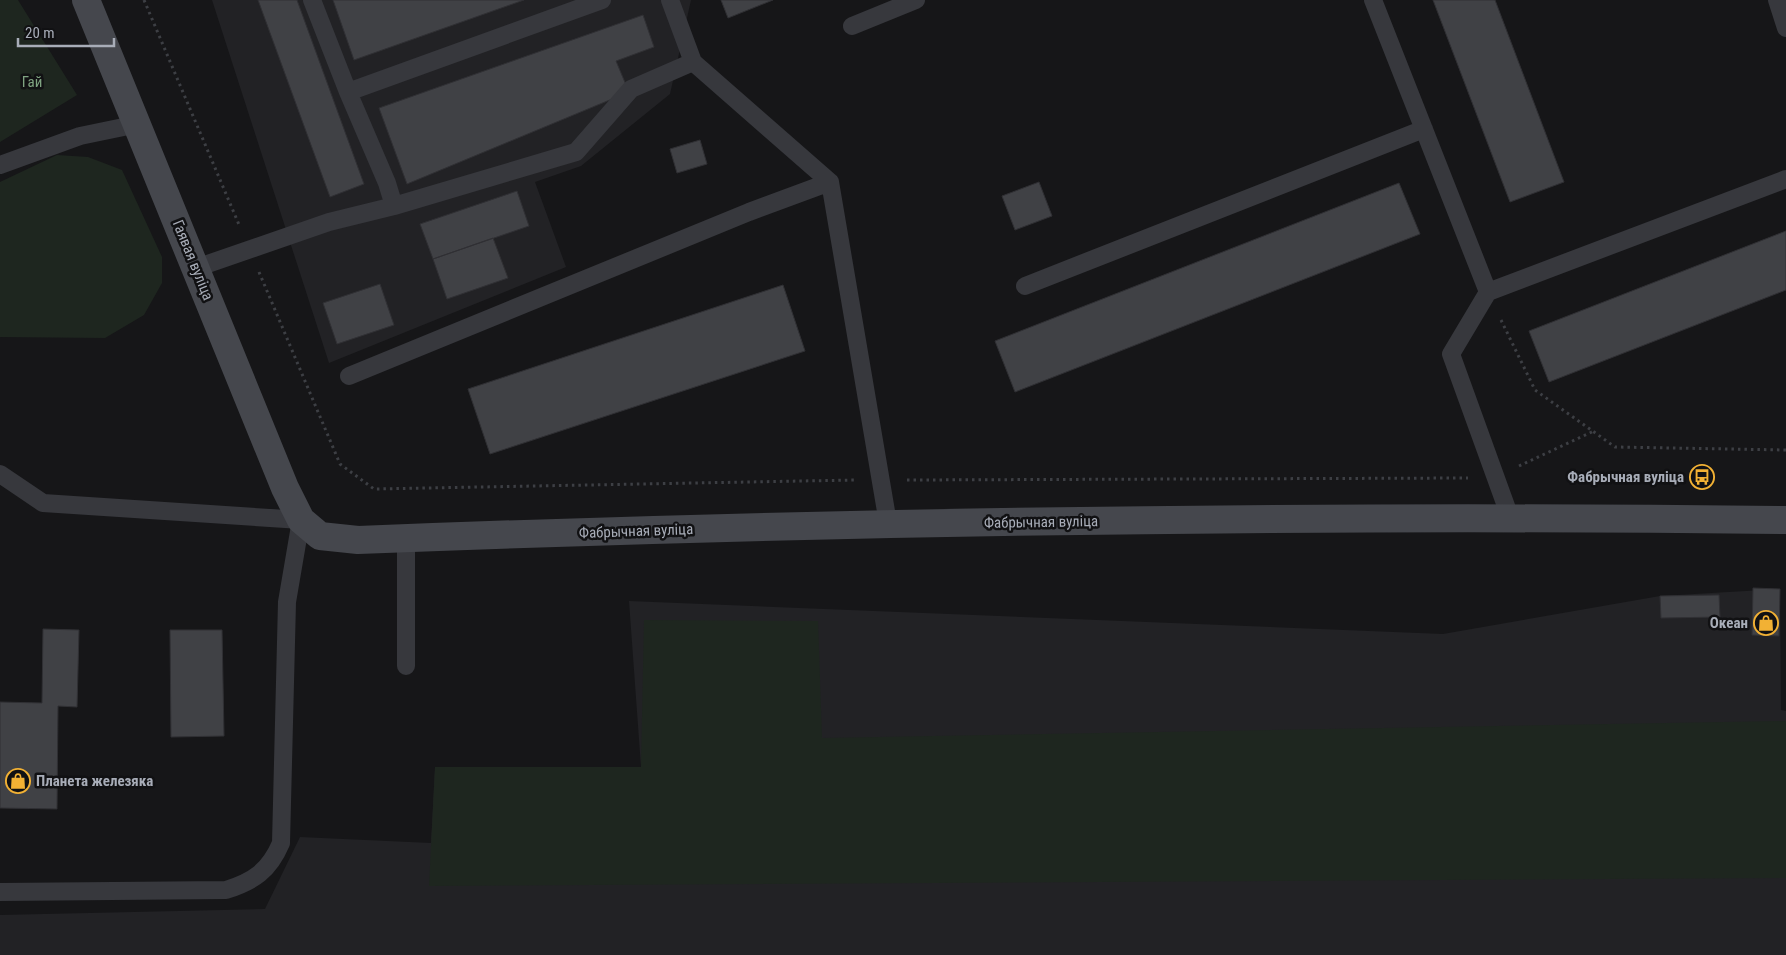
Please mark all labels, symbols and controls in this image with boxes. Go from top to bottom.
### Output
scale bar [18,15,114,47]
text: 20 m [25,24,55,42]
park label: Гай [22,73,42,91]
street label: Гаявая вуліца [169,217,217,303]
bus stop icon: Фабрычная вуліца [1689,464,1715,490]
place label: Фабрычная вуліца [1567,468,1684,486]
street label: Фабрычная вуліца [984,512,1098,532]
street label: Фабрычная вуліца [579,520,693,542]
shop icon: Океан [1753,610,1779,636]
place label: Океан [1710,614,1748,632]
shop icon: Планета железяка [5,768,31,794]
place label: Планета железяка [36,772,153,790]

